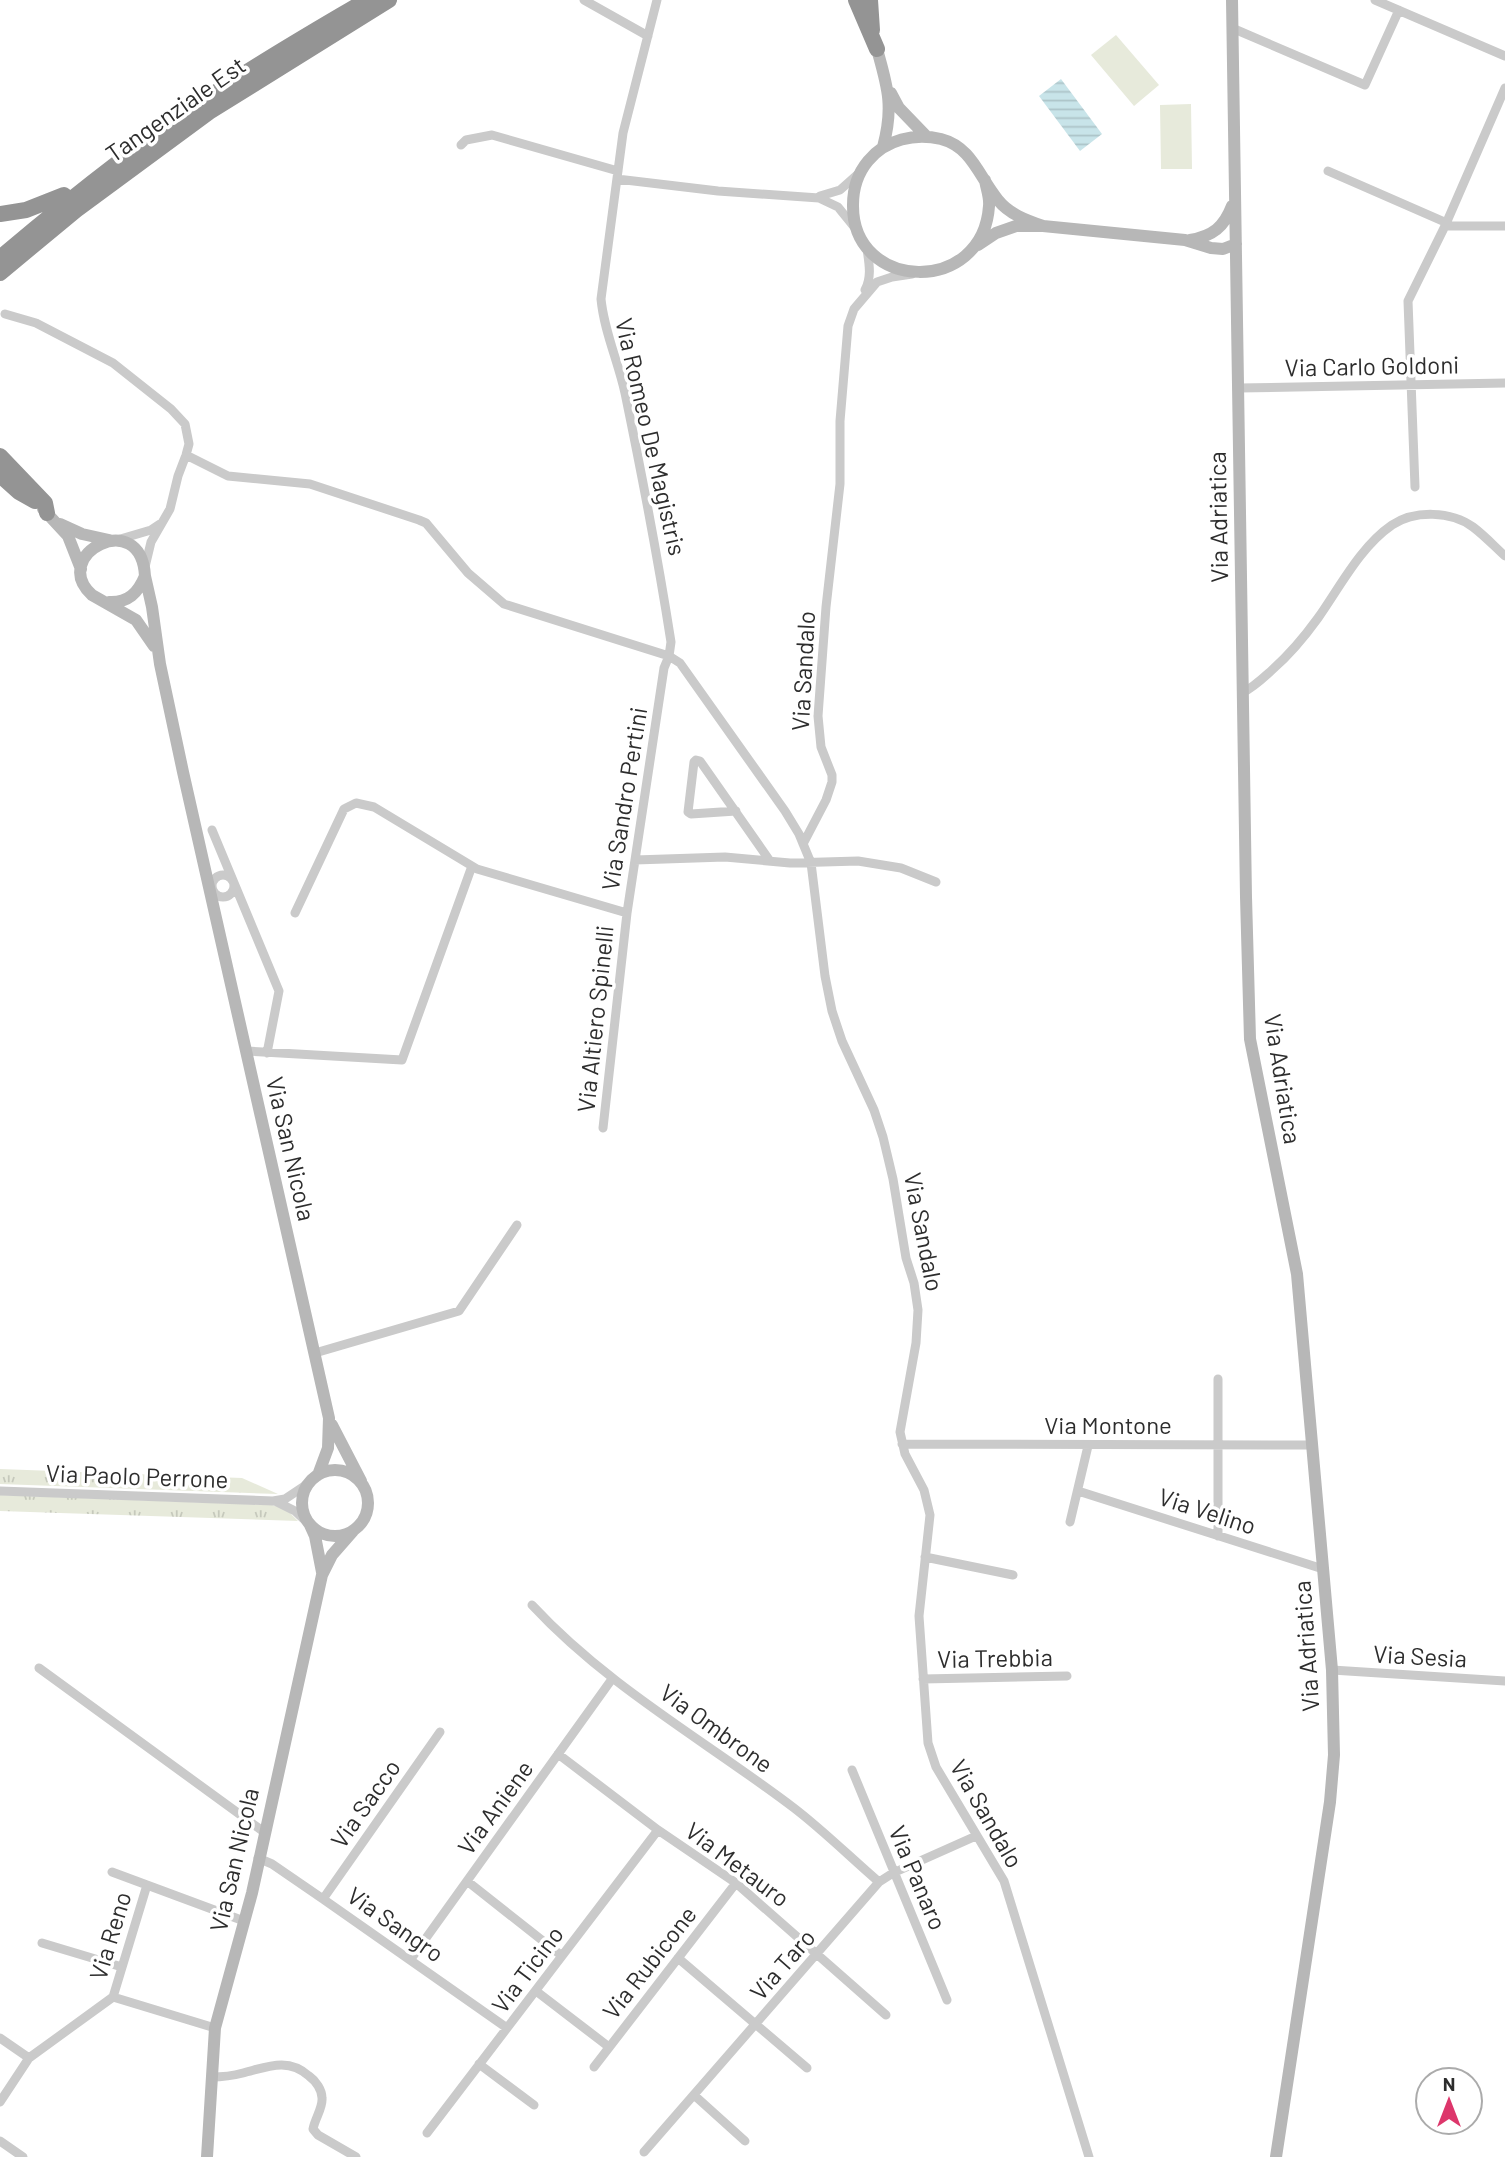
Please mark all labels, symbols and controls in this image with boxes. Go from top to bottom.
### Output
street label: Tangenziale Est [100,50,251,168]
street label: Via Romeo De Magistris [610,315,693,558]
street label: Via Carlo Goldoni [1284,349,1460,382]
street label: Via Adriatica [1202,451,1233,583]
street label: Via Sandalo [785,610,820,732]
street label: Via Sandro Pertini [595,705,652,893]
street label: Via Altiero Spinelli [570,924,619,1114]
street label: Via Adriatica [1259,1012,1308,1146]
street label: Via San Nicola [261,1074,322,1223]
street label: Via Sandalo [899,1170,950,1294]
street label: Via Montone [1044,1410,1172,1439]
street label: Via Paolo Perrone [45,1458,229,1493]
street label: Via Velino [1155,1481,1260,1540]
street label: Via Adriatica [1286,1580,1325,1713]
street label: Via Sesia [1372,1639,1468,1672]
street label: Via Trebbia [937,1642,1053,1673]
street label: Via Ombrone [655,1677,779,1778]
street label: Via Sacco [324,1753,406,1853]
street label: Via Aniene [451,1754,539,1860]
street label: Via Sandalo [945,1754,1030,1873]
street label: Via San Nicola [203,1785,264,1934]
street label: Via Metauro [680,1815,796,1912]
street label: Via Panaro [883,1821,953,1934]
street label: Via Sangro [342,1880,450,1967]
street label: Via Reno [82,1888,137,1983]
street label: Via Rubicone [596,1900,702,2024]
street label: Via Ticino [485,1920,569,2018]
street label: Via Taro [743,1923,821,2005]
north arrow [1414,2066,1484,2136]
text: N [1443,2072,1455,2095]

